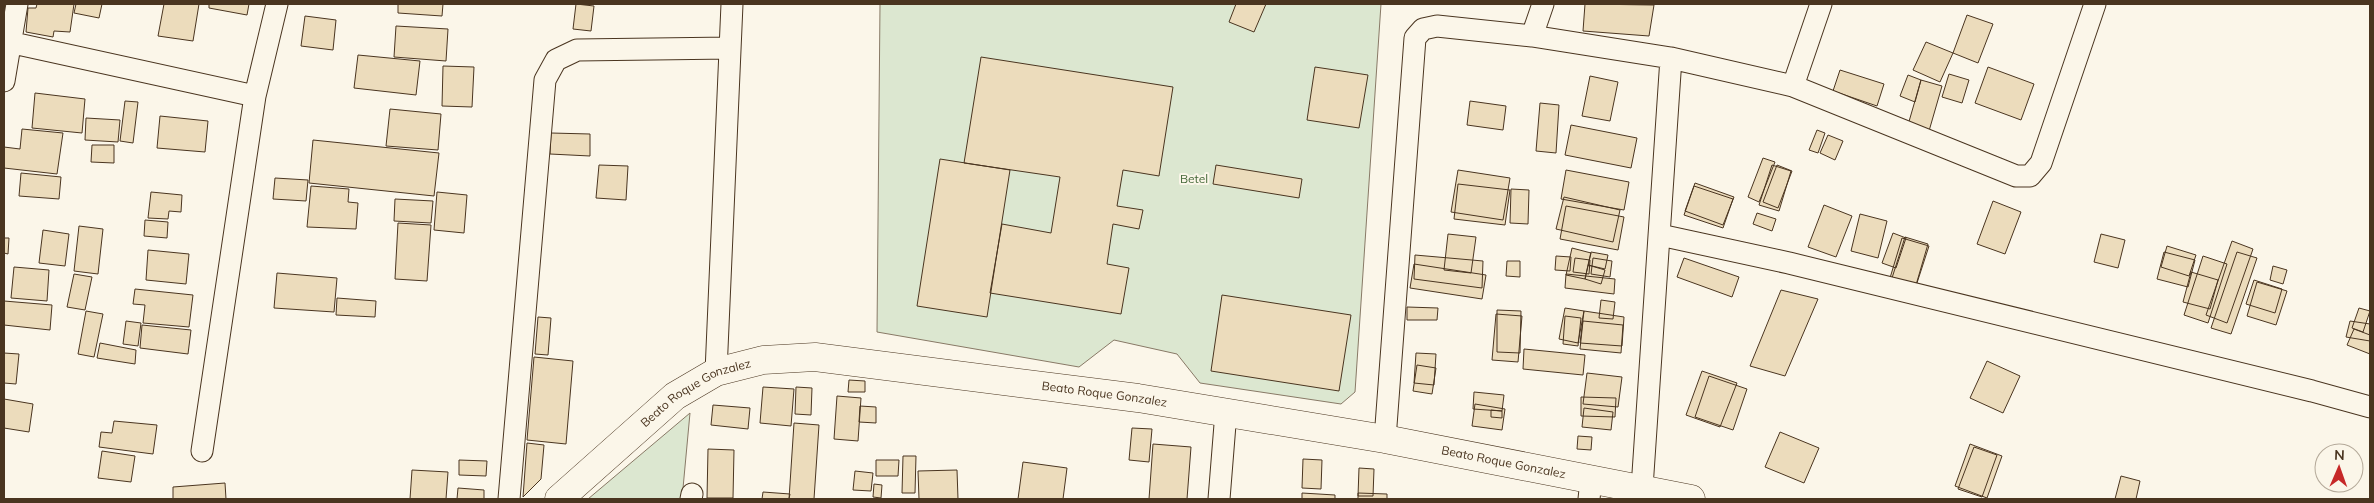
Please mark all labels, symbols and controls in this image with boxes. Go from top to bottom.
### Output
park label: Betel [1180,171,1208,186]
street label: Beato Roque Gonzalez [637,355,752,430]
street label: Beato Roque Gonzalez [1041,378,1168,410]
street label: Beato Roque Gonzalez [1440,442,1567,481]
north arrow [2314,443,2364,493]
text: N [2334,446,2345,464]

